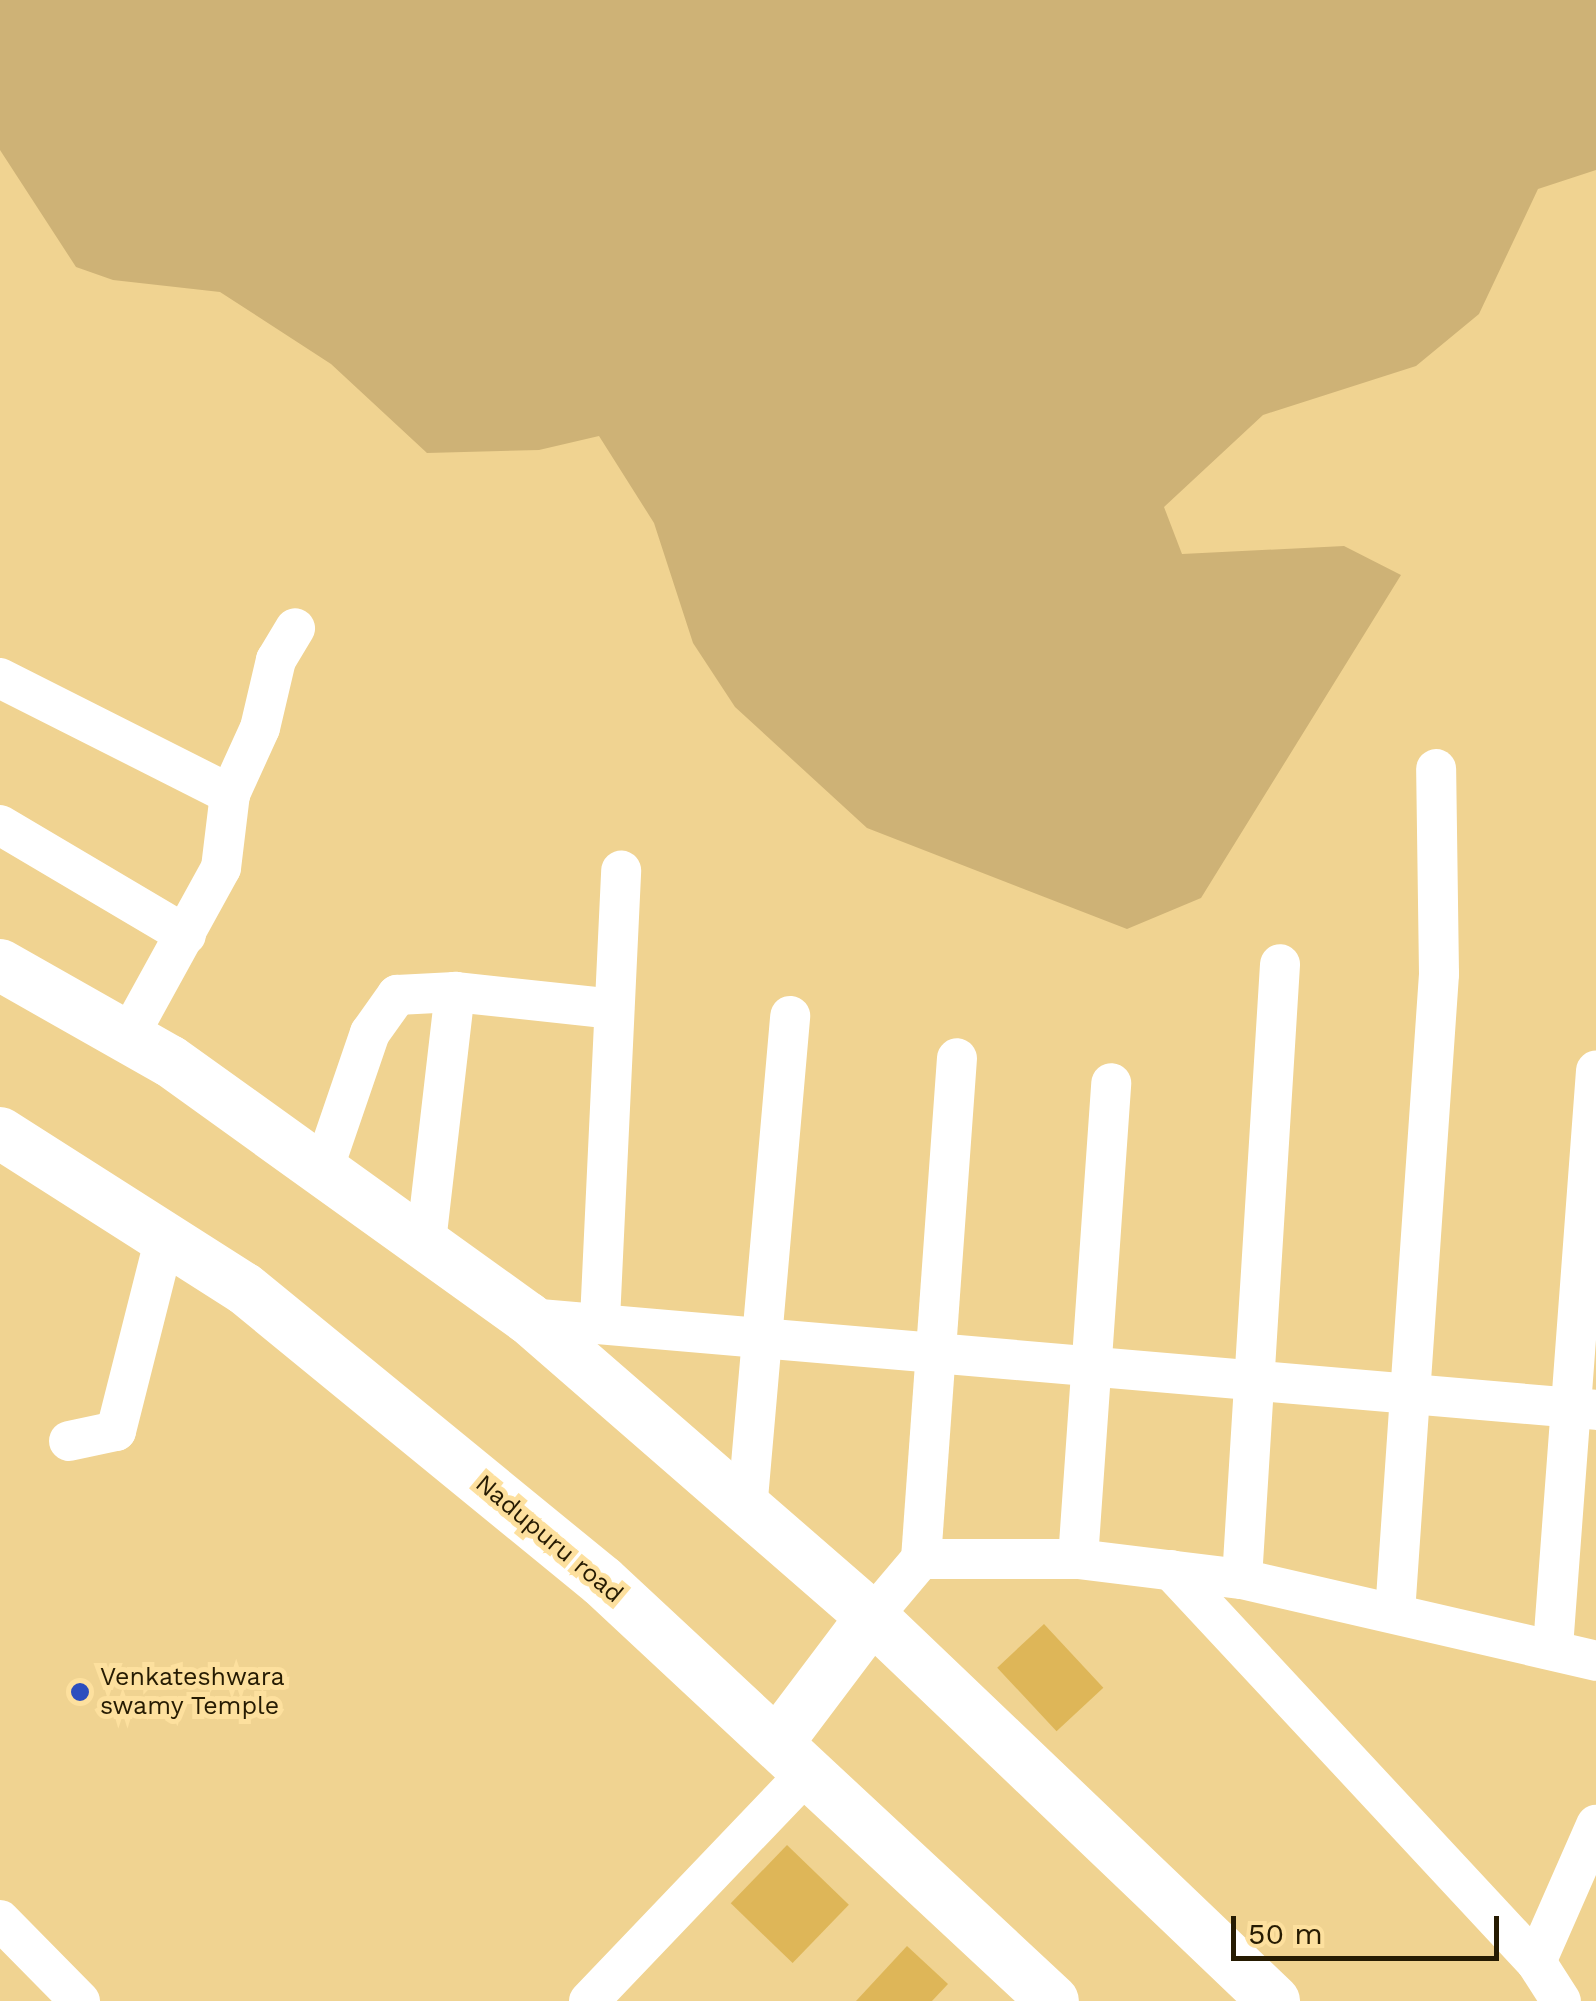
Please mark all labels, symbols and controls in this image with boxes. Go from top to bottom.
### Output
street label: Nadupuru road [469,1469,629,1609]
place label: Venkateshwara swamy Temple [100,1663,285,1722]
marker: Venkateshwara swamy Temple [69,1681,91,1703]
scale bar [1236,1896,1504,1958]
text: 50 m [1248,1916,1323,1951]

